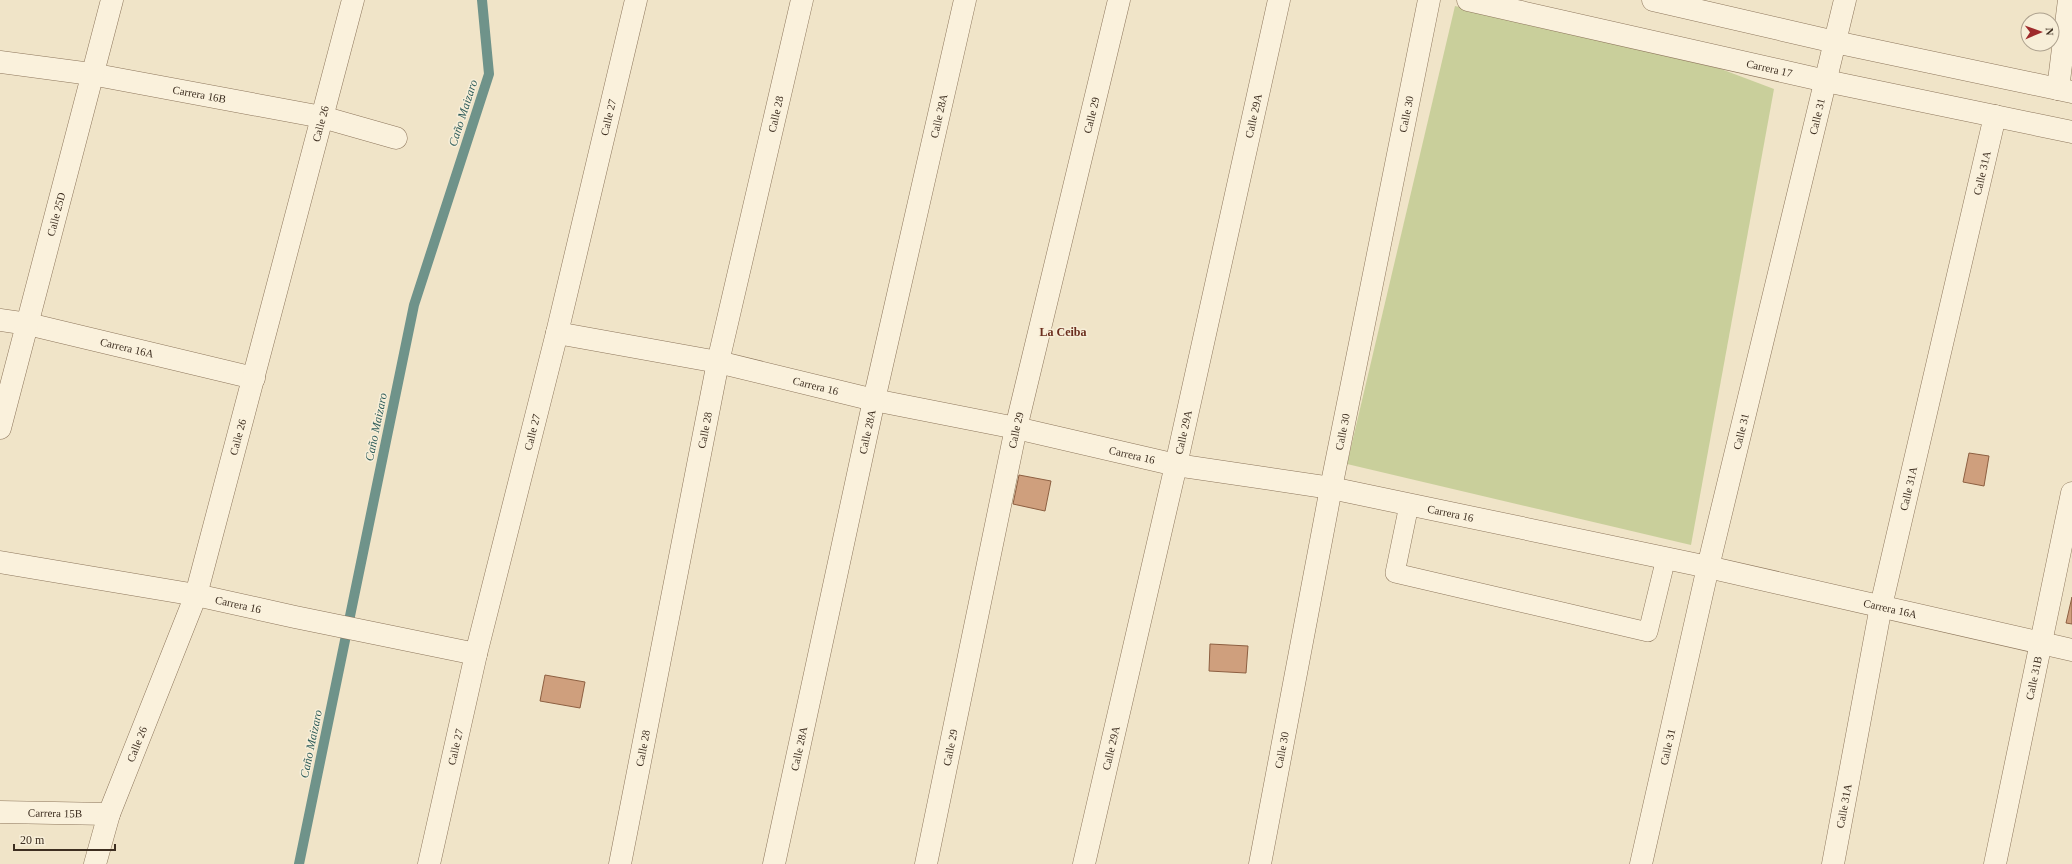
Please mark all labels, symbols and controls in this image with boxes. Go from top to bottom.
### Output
north arrow [2020,12,2060,52]
text: N [2044,27,2056,36]
street label: Carrera 17 [1745,57,1794,79]
water label: Caño Maizaro [446,78,480,148]
street label: Carrera 16B [172,83,227,105]
street label: Calle 28A [928,93,949,139]
street label: Calle 29A [1243,93,1264,139]
street label: Calle 28 [766,94,786,133]
street label: Calle 30 [1397,94,1416,133]
street label: Calle 29 [1081,95,1102,135]
street label: Calle 27 [598,97,618,137]
street label: Calle 31 [1807,97,1827,136]
street label: Calle 26 [310,104,331,143]
street label: Calle 31A [1971,150,1993,196]
street label: Calle 25D [44,191,67,237]
district label: La Ceiba [1039,325,1087,339]
street label: Carrera 16A [99,335,155,360]
street label: Carrera 16 [791,374,840,397]
water label: Caño Maizaro [362,392,390,462]
street label: Calle 28A [857,409,878,455]
street label: Calle 29A [1173,409,1194,456]
street label: Calle 28 [695,410,714,449]
street label: Calle 29 [1006,410,1026,449]
street label: Calle 27 [522,412,542,452]
street label: Calle 30 [1333,412,1352,451]
street label: Calle 31 [1731,412,1751,451]
street label: Calle 26 [227,417,248,456]
street label: Carrera 16 [1108,444,1157,466]
street label: Calle 31A [1897,465,1919,512]
street label: Carrera 16 [1426,502,1475,524]
street label: Carrera 16 [214,593,263,615]
street label: Carrera 16A [1862,597,1918,621]
street label: Calle 31B [2023,655,2044,701]
water label: Caño Maizaro [297,709,325,779]
street label: Calle 26 [124,724,149,764]
street label: Calle 28A [788,725,809,772]
street label: Calle 29A [1100,725,1122,771]
street label: Calle 27 [445,727,465,766]
street label: Calle 28 [633,728,652,767]
street label: Calle 29 [940,728,960,767]
street label: Calle 31 [1657,728,1677,766]
street label: Calle 30 [1272,730,1291,769]
street label: Calle 31A [1834,783,1854,829]
street label: Carrera 15B [28,807,82,820]
scale bar [14,826,115,852]
text: 20 m [20,833,45,847]

